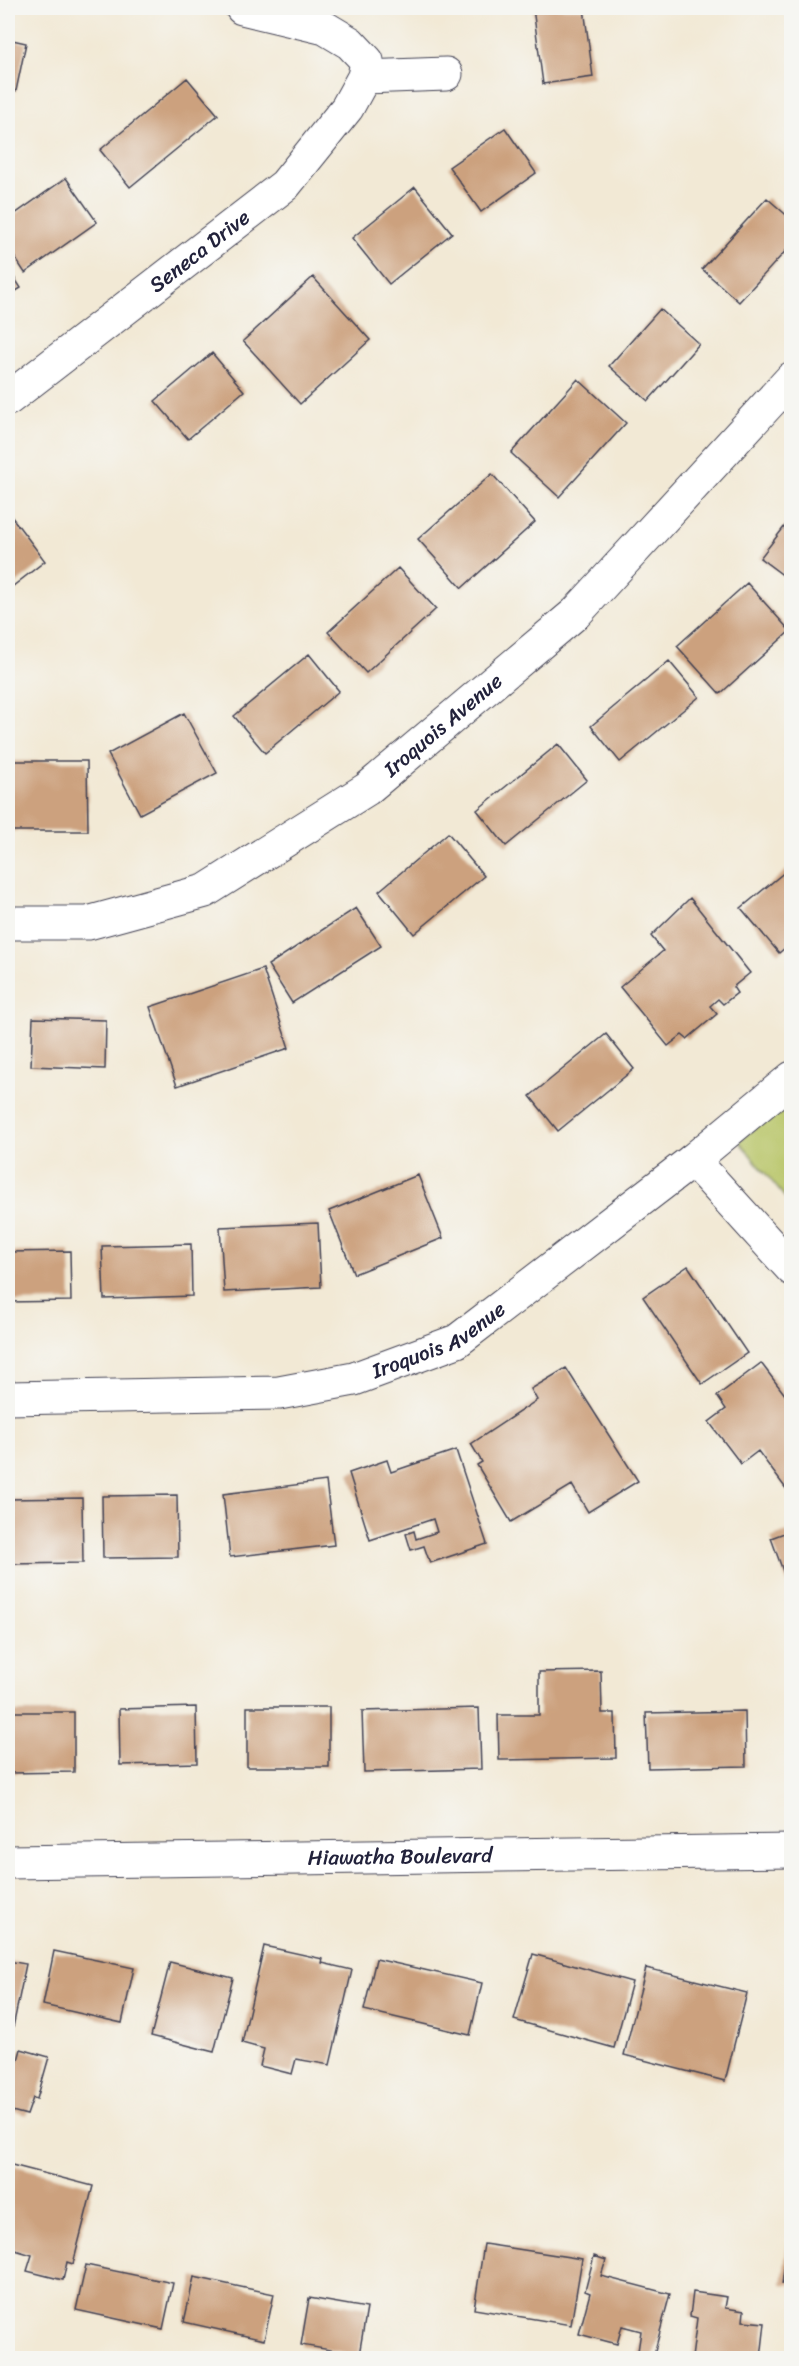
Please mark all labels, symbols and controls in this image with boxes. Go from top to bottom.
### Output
street label: Seneca Drive [140,199,259,303]
street label: Iroquois Avenue [374,663,512,788]
street label: Iroquois Avenue [365,1291,514,1390]
street label: Hiawatha Boulevard [307,1836,494,1877]

